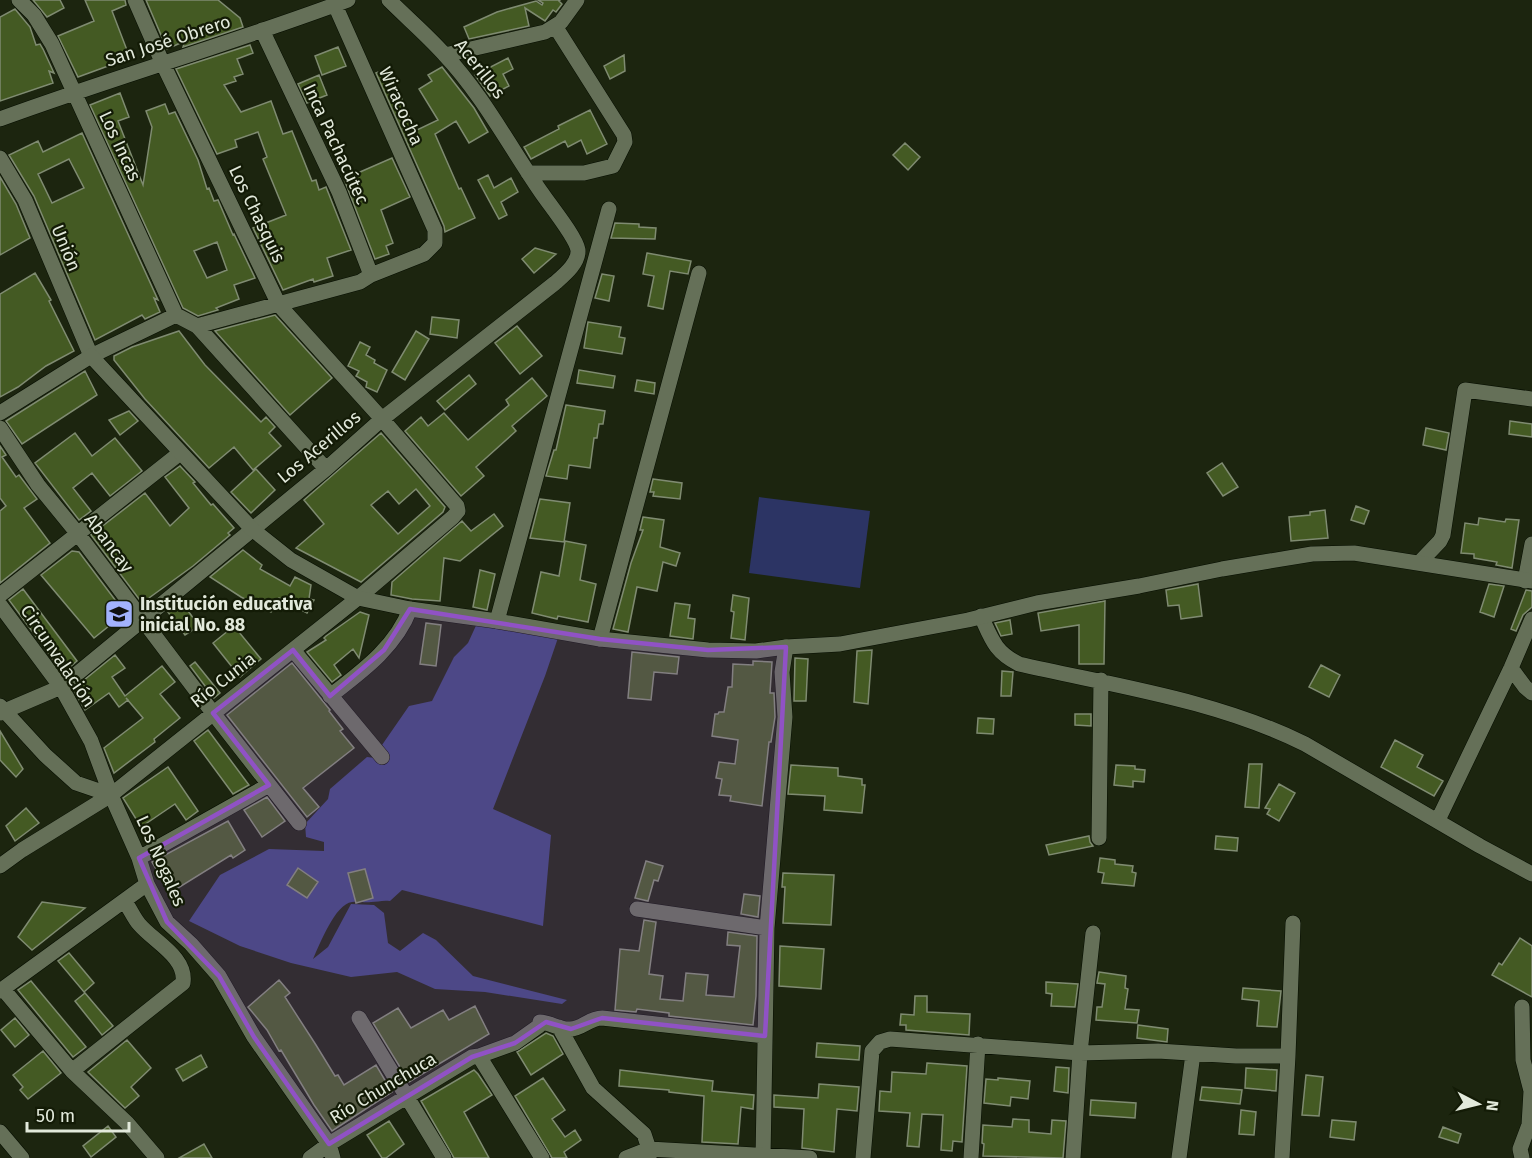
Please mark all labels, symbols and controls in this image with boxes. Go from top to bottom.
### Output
street label: San José Obrero [103,10,233,72]
street label: Acerillos [450,35,510,103]
street label: Wiracocha [374,63,428,149]
street label: Inca Pachacútec [298,80,374,208]
street label: Los Incas [94,108,146,184]
street label: Los Chasquis [224,162,290,266]
street label: Unión [46,221,86,275]
street label: Los Acerillos [273,406,365,488]
street label: Abancay [80,509,138,577]
place label: Institución educativa inicial No. 88 [140,593,313,636]
school or university icon: Institución educativa inicial No. 88 [103,598,135,630]
street label: Circunvalación [16,601,100,711]
street label: Río Cunia [186,648,260,712]
street label: Los Nogales [131,812,191,910]
street label: Río Chunchuca [326,1048,440,1128]
north arrow [1448,1074,1508,1134]
scale bar [27,1095,129,1133]
text: N [1482,1099,1502,1112]
text: 50 m [36,1105,75,1127]

